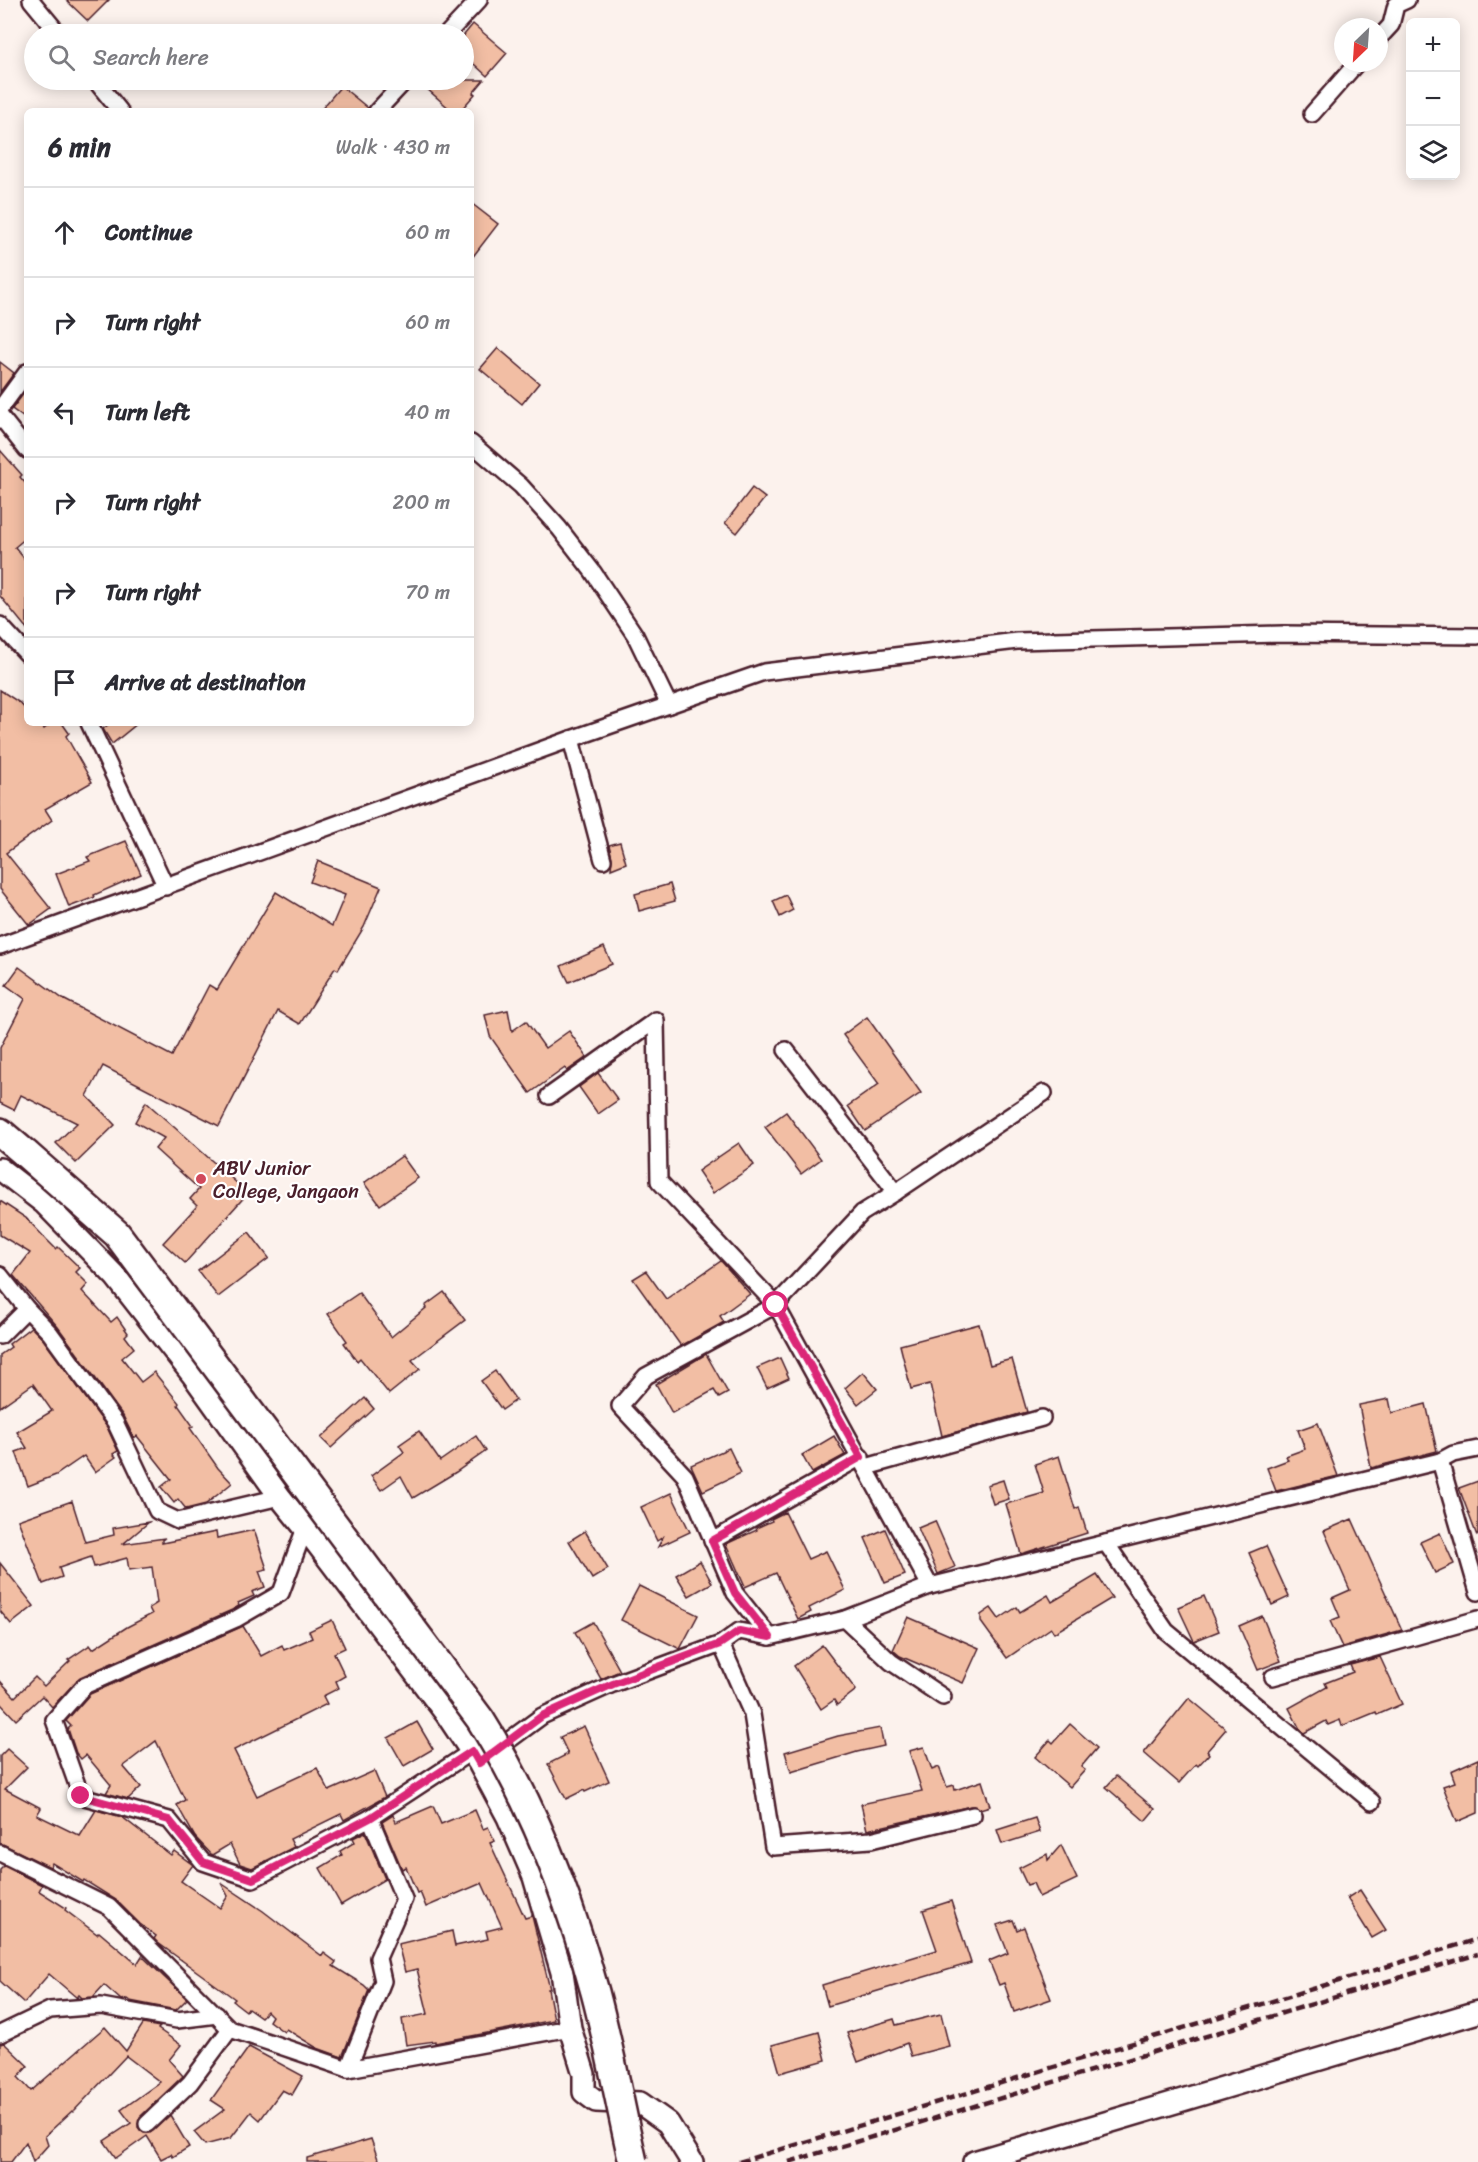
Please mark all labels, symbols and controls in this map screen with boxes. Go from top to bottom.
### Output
north arrow [1334,18,1388,72]
map controls [1406,18,1460,180]
button: + [1406,18,1460,72]
search box [24,24,474,90]
text: Search here [93,38,209,77]
icon: search [45,41,78,74]
button: − [1406,72,1460,126]
text: 6 min [48,124,111,170]
button: layers [1406,126,1460,180]
text: Walk · 430 m [336,130,450,165]
text: Continue [105,213,193,252]
text: 60 m [405,215,450,250]
icon: ahead [48,216,81,249]
text: Turn right [105,303,200,342]
text: 60 m [405,305,450,340]
icon: right [48,306,81,339]
text: Turn left [105,393,190,432]
text: 40 m [404,395,450,430]
icon: left [48,396,81,429]
text: Turn right [105,483,200,522]
text: 200 m [393,485,450,520]
icon: right [48,486,81,519]
text: Turn right [105,573,200,612]
text: 70 m [405,575,450,610]
icon: right [48,576,81,609]
text: Arrive at destination [105,663,306,702]
icon: arrive [48,666,81,699]
place label: ABV Junior College, Jangaon [212,1151,359,1209]
marker: ABV Junior College, Jangaon [194,1172,208,1186]
route start [762,1291,788,1317]
route end [67,1782,93,1808]

